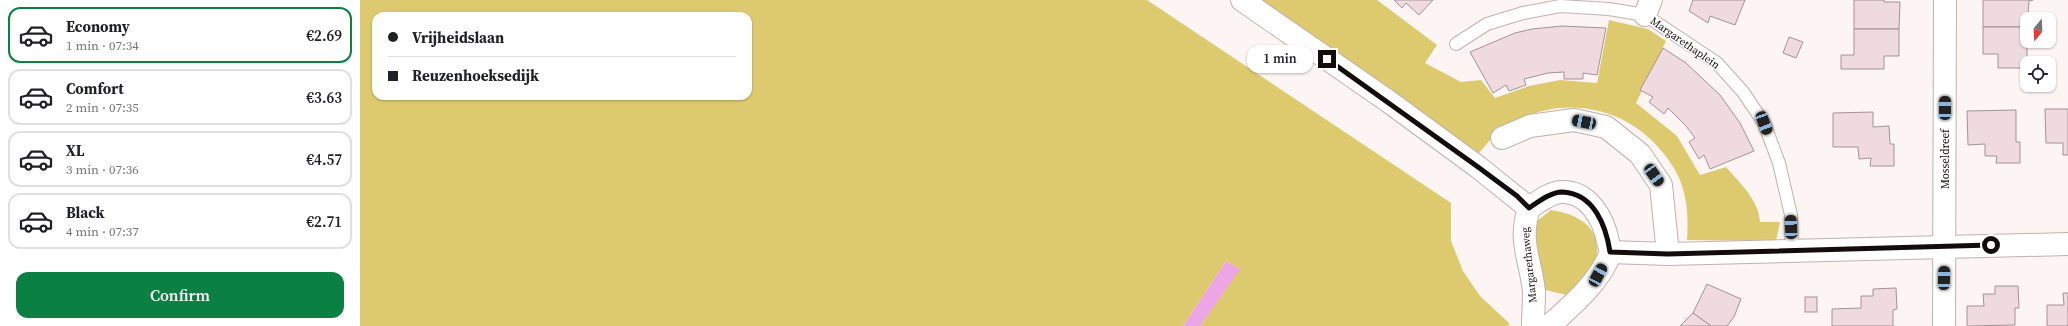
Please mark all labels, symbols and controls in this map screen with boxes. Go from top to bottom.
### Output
north arrow [2020,12,2056,48]
map controls [2020,12,2056,92]
street label: Margarethaplein [1647,13,1723,73]
text: Economy [66,16,130,37]
icon: car [18,17,54,53]
text: €2.69 [306,25,342,46]
text: Vrijheidslaan [412,27,504,48]
text: 1 min · 07:34 [66,37,139,54]
callout: 1 min [1247,45,1313,73]
text: 1 min [1263,50,1297,67]
route end [1318,50,1336,68]
button: locate [2020,56,2056,92]
text: Reuzenhoeksedijk [412,65,539,86]
text: Comfort [66,78,124,99]
icon: car [18,79,54,115]
text: €3.63 [306,87,342,108]
car [1939,96,1951,120]
text: 2 min · 07:35 [66,99,139,116]
car [1754,110,1774,136]
car [1571,114,1597,130]
street label: Mosseldreef [1938,128,1953,189]
text: XL [66,140,85,161]
icon: car [18,141,54,177]
text: €4.57 [306,149,342,170]
text: 3 min · 07:36 [66,161,139,178]
car [1642,162,1666,188]
text: Black [66,202,105,223]
icon: car [18,203,54,239]
text: €2.71 [306,211,342,232]
car [1785,215,1797,239]
text: 4 min · 07:37 [66,223,139,240]
street label: Margarethaweg [1518,226,1540,304]
route start [1982,236,2000,254]
car [1587,262,1609,288]
car [1938,266,1950,290]
button: Confirm [16,272,344,318]

